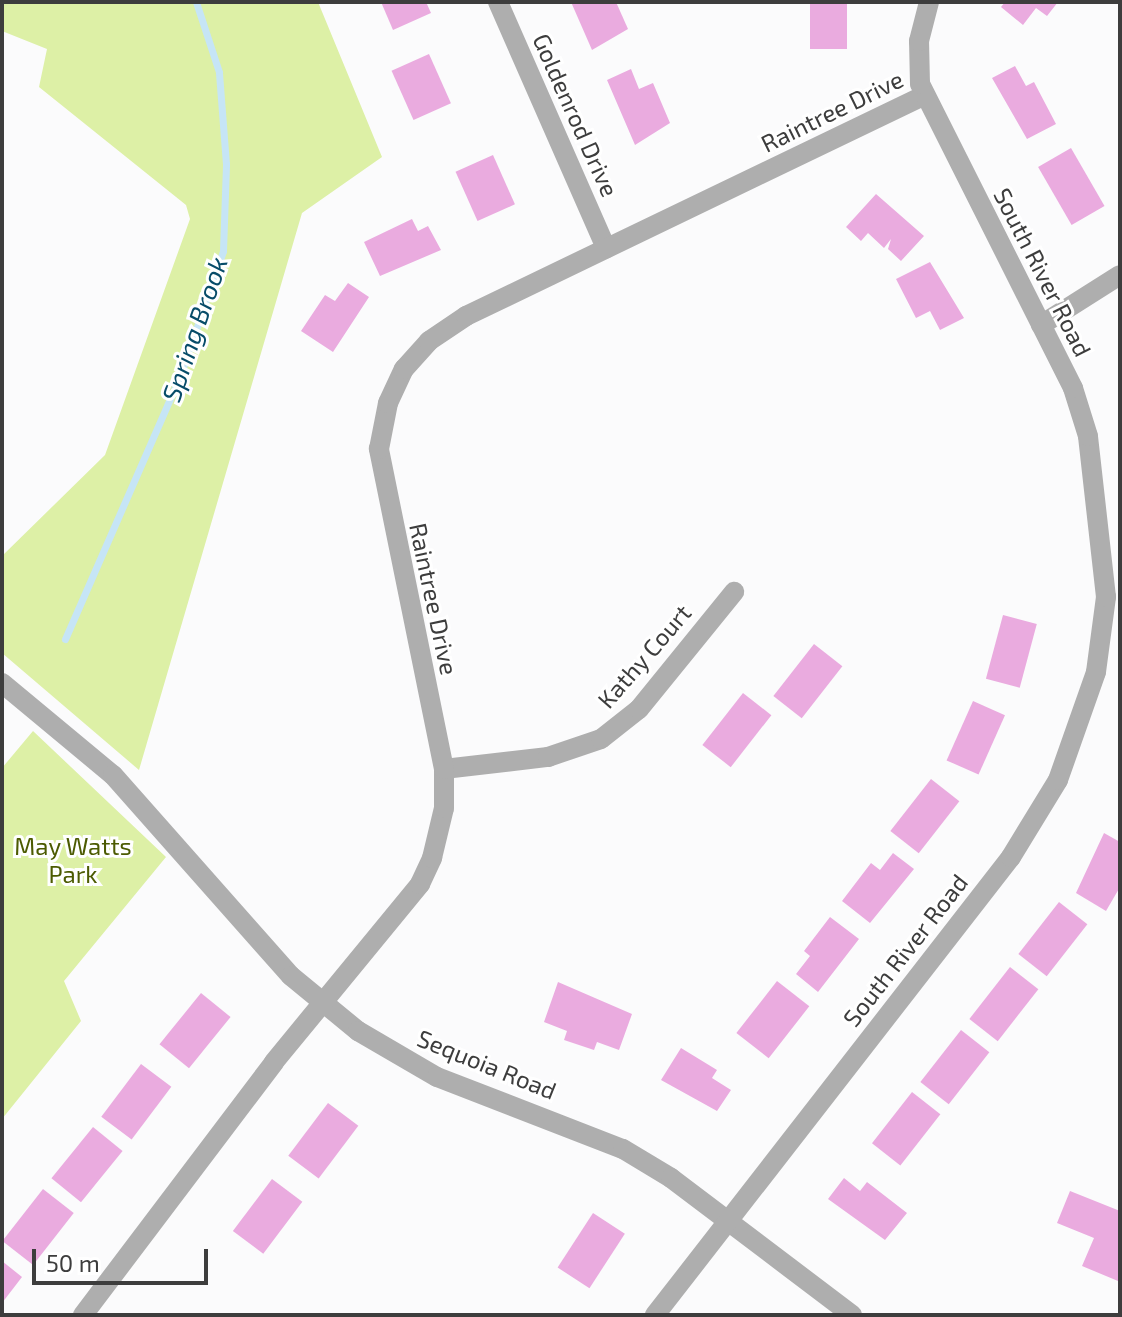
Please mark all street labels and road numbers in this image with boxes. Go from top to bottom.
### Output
street label: Goldenrod Drive [527,29,625,201]
street label: Raintree Drive [756,64,908,158]
street label: South River Road [988,183,1098,361]
street label: Raintree Drive [404,520,464,678]
street label: Kathy Court [591,598,697,714]
street label: South River Road [836,868,974,1032]
street label: Sequoia Road [413,1023,561,1105]

